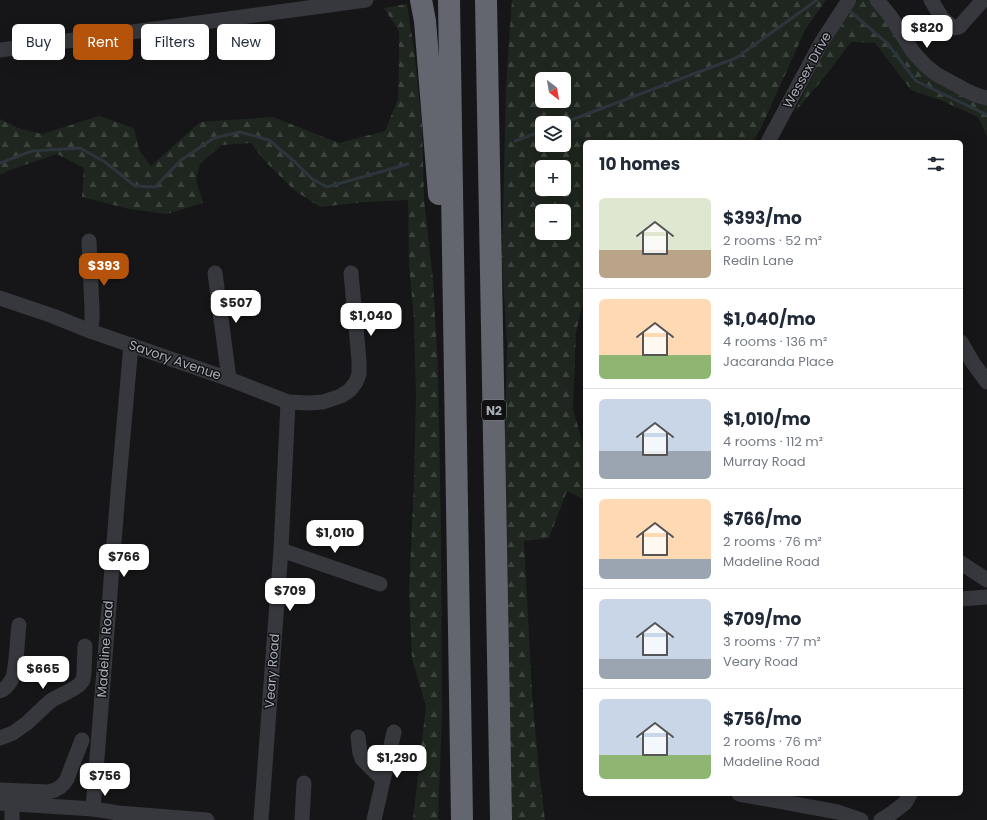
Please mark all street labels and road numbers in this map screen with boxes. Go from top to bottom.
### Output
street label: Wessex Drive [778,28,836,112]
street label: Savory Avenue [126,335,224,385]
road number: N2 [482,400,506,420]
street label: Madeline Road [92,600,118,698]
street label: Veary Road [260,633,284,709]

